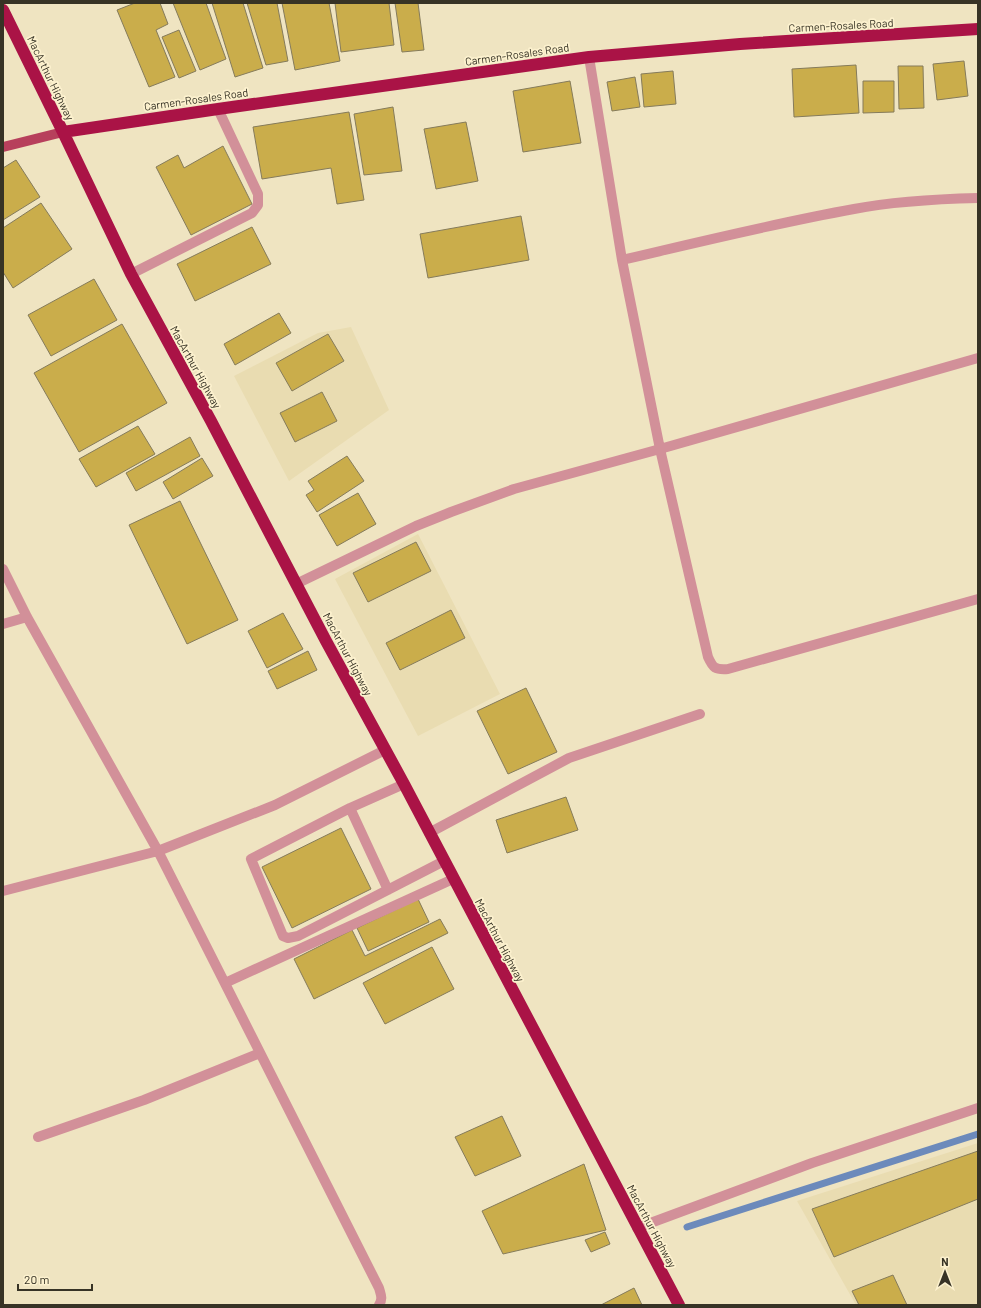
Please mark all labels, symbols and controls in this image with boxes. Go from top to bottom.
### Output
street label: Carmen-Rosales Road [788,16,894,34]
street label: MacArthur Highway [25,34,77,122]
street label: Carmen-Rosales Road [464,40,570,68]
street label: Carmen-Rosales Road [143,85,249,113]
street label: MacArthur Highway [168,324,224,410]
street label: MacArthur Highway [321,610,375,698]
street label: MacArthur Highway [473,896,527,984]
street label: MacArthur Highway [625,1182,679,1270]
north arrow [925,1252,965,1292]
text: N [941,1255,949,1268]
scale bar [18,1266,92,1292]
text: 20 m [24,1272,50,1286]

